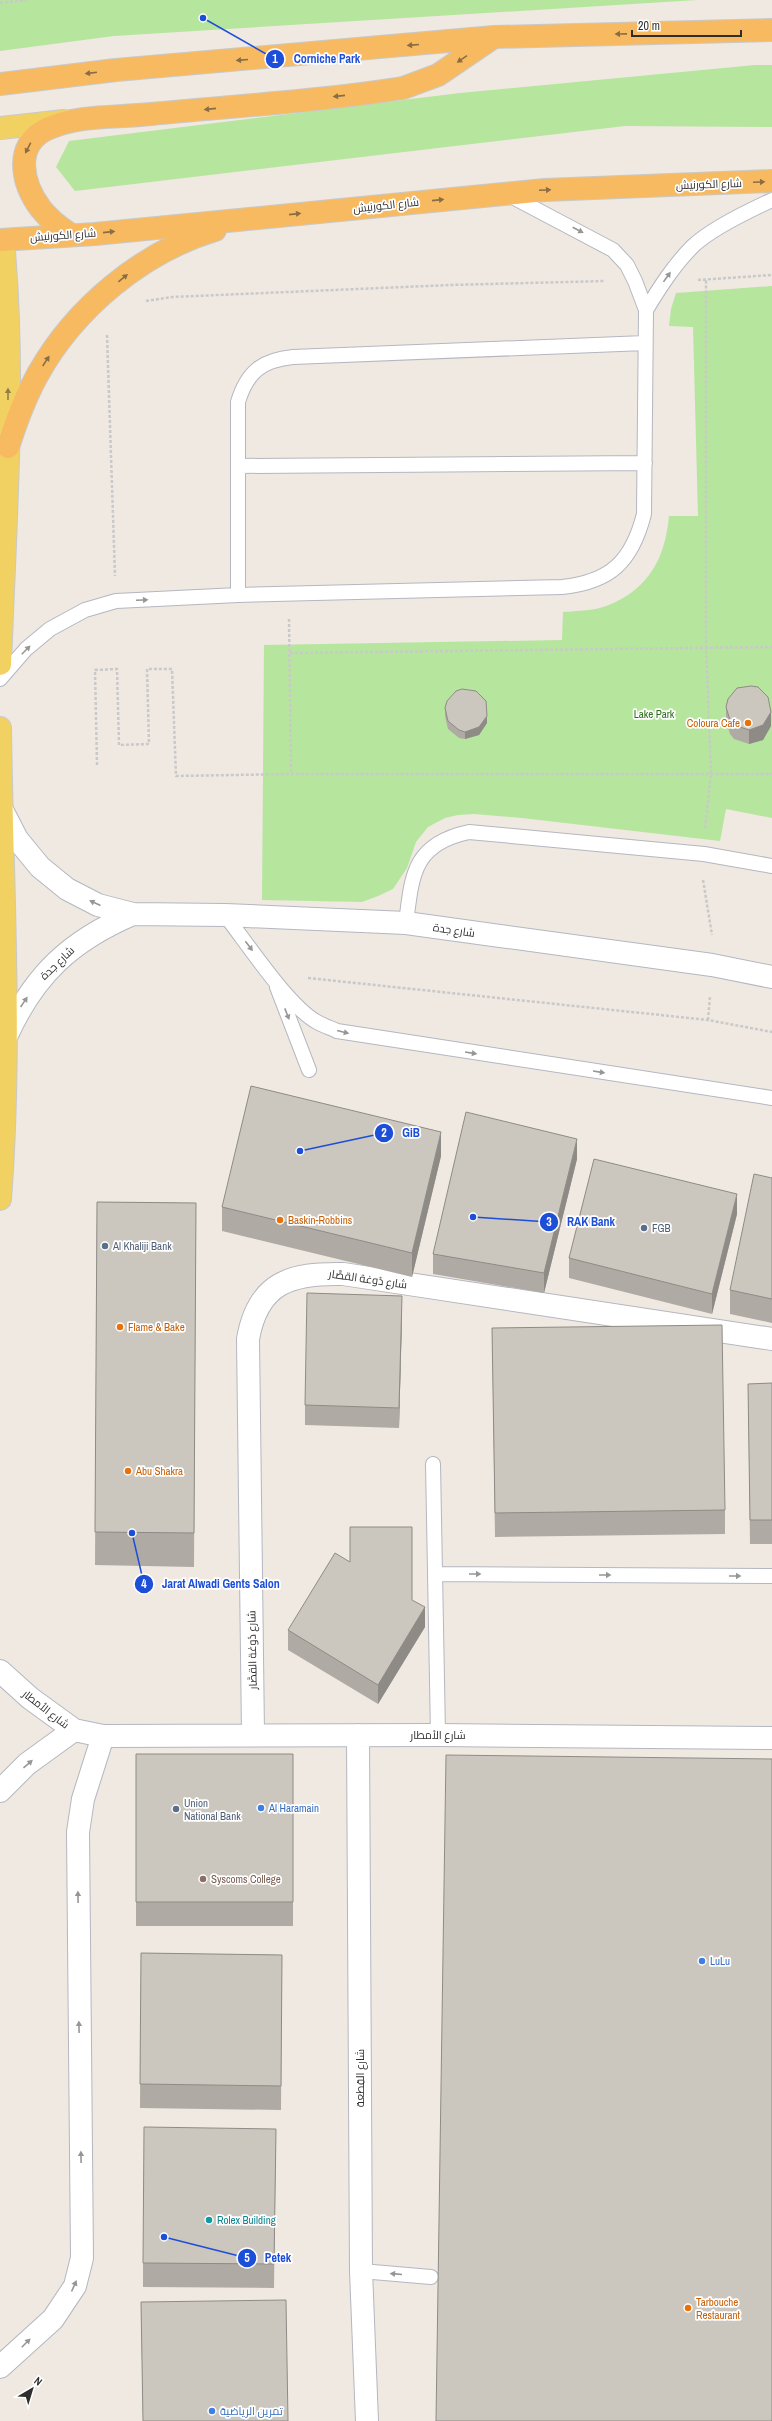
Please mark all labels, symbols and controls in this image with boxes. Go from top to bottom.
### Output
scale bar [632,12,741,38]
text: 20 m [638,18,660,34]
one-way arrow [614,31,627,37]
one-way arrow [407,41,419,48]
callout: Corniche Park [265,47,368,71]
text: 1 [272,51,278,67]
text: Corniche Park [294,51,361,67]
one-way arrow [456,55,467,63]
one-way arrow [236,57,248,63]
one-way arrow [85,70,97,77]
one-way arrow [333,92,346,99]
one-way arrow [204,105,216,112]
one-way arrow [25,142,31,154]
street label: شارع الكورنيش [676,176,742,193]
one-way arrow [753,179,766,185]
one-way arrow [539,187,551,194]
street label: شارع الكورنيش [352,195,420,216]
one-way arrow [432,197,444,203]
one-way arrow [289,211,301,218]
street label: شارع الكورنيش [29,226,97,245]
one-way arrow [573,227,584,233]
one-way arrow [103,229,115,236]
one-way arrow [663,272,671,283]
one-way arrow [118,274,128,283]
one-way arrow [43,355,50,367]
one-way arrow [5,387,11,400]
one-way arrow [136,596,148,603]
one-way arrow [21,645,31,655]
park label: Lake Park [634,707,675,721]
place label: Coloura Cafe [687,716,740,730]
marker: Coloura Cafe [743,718,753,728]
one-way arrow [90,900,101,906]
street label: شارع جدة [432,920,476,941]
one-way arrow [245,940,254,951]
street label: شارع جدة [37,943,78,983]
one-way arrow [20,997,27,1008]
one-way arrow [285,1008,291,1020]
one-way arrow [337,1029,349,1035]
one-way arrow [465,1050,477,1056]
one-way arrow [593,1069,605,1075]
callout: GiB [374,1121,427,1145]
text: 2 [381,1125,387,1141]
text: GiB [402,1125,420,1141]
callout: RAK Bank [539,1210,624,1234]
place label: Baskin-Robbins [288,1213,353,1227]
text: 3 [546,1214,552,1230]
text: RAK Bank [567,1214,616,1230]
marker: Baskin-Robbins [275,1215,285,1225]
place label: FGB [652,1221,671,1235]
marker: FGB [639,1223,649,1233]
place label: Al Khaliji Bank [112,1239,172,1253]
marker: Al Khaliji Bank [100,1241,110,1251]
street label: شارع دُوغة القصَّار [327,1266,408,1292]
place label: Flame & Bake [128,1320,185,1334]
marker: Flame & Bake [115,1322,125,1332]
place label: Abu Shakra [135,1464,183,1478]
marker: Abu Shakra [123,1466,133,1476]
one-way arrow [469,1571,482,1577]
callout: Jarat Alwadi Gents Salon [134,1572,288,1596]
one-way arrow [599,1572,612,1578]
one-way arrow [729,1573,742,1579]
text: 4 [141,1576,147,1592]
text: Jarat Alwadi Gents Salon [162,1576,280,1592]
street label: شارع دُوغة القصَّار [244,1610,261,1691]
street label: شارع الأمطار [18,1686,72,1732]
street label: شارع الأمطار [409,1728,466,1743]
one-way arrow [23,1759,33,1769]
place label: Union National Bank [184,1796,241,1823]
place label: Al Haramain [268,1801,319,1815]
marker: Al Haramain [256,1803,266,1813]
marker: Union National Bank [171,1804,181,1814]
place label: Syscoms College [211,1872,281,1886]
marker: Syscoms College [198,1874,208,1884]
one-way arrow [75,1890,81,1903]
place label: LuLu [710,1954,730,1968]
marker: LuLu [697,1956,707,1966]
one-way arrow [76,2020,82,2033]
street label: شارع القِطعة [353,2049,368,2107]
one-way arrow [78,2150,84,2163]
place label: Rolex Building [217,2213,276,2227]
marker: Rolex Building [204,2215,214,2225]
callout: Petek [237,2246,299,2270]
text: 5 [244,2250,250,2266]
text: Petek [265,2250,292,2266]
one-way arrow [390,2271,402,2278]
one-way arrow [71,2280,77,2292]
place label: Tarbouche Restaurant [696,2295,741,2322]
marker: Tarbouche Restaurant [683,2303,693,2313]
one-way arrow [21,2338,31,2348]
north arrow [12,2369,52,2409]
text: N [31,2374,45,2389]
place label: تمرين الرياضية [220,2404,283,2418]
marker: تمرين الرياضية [207,2406,217,2416]

